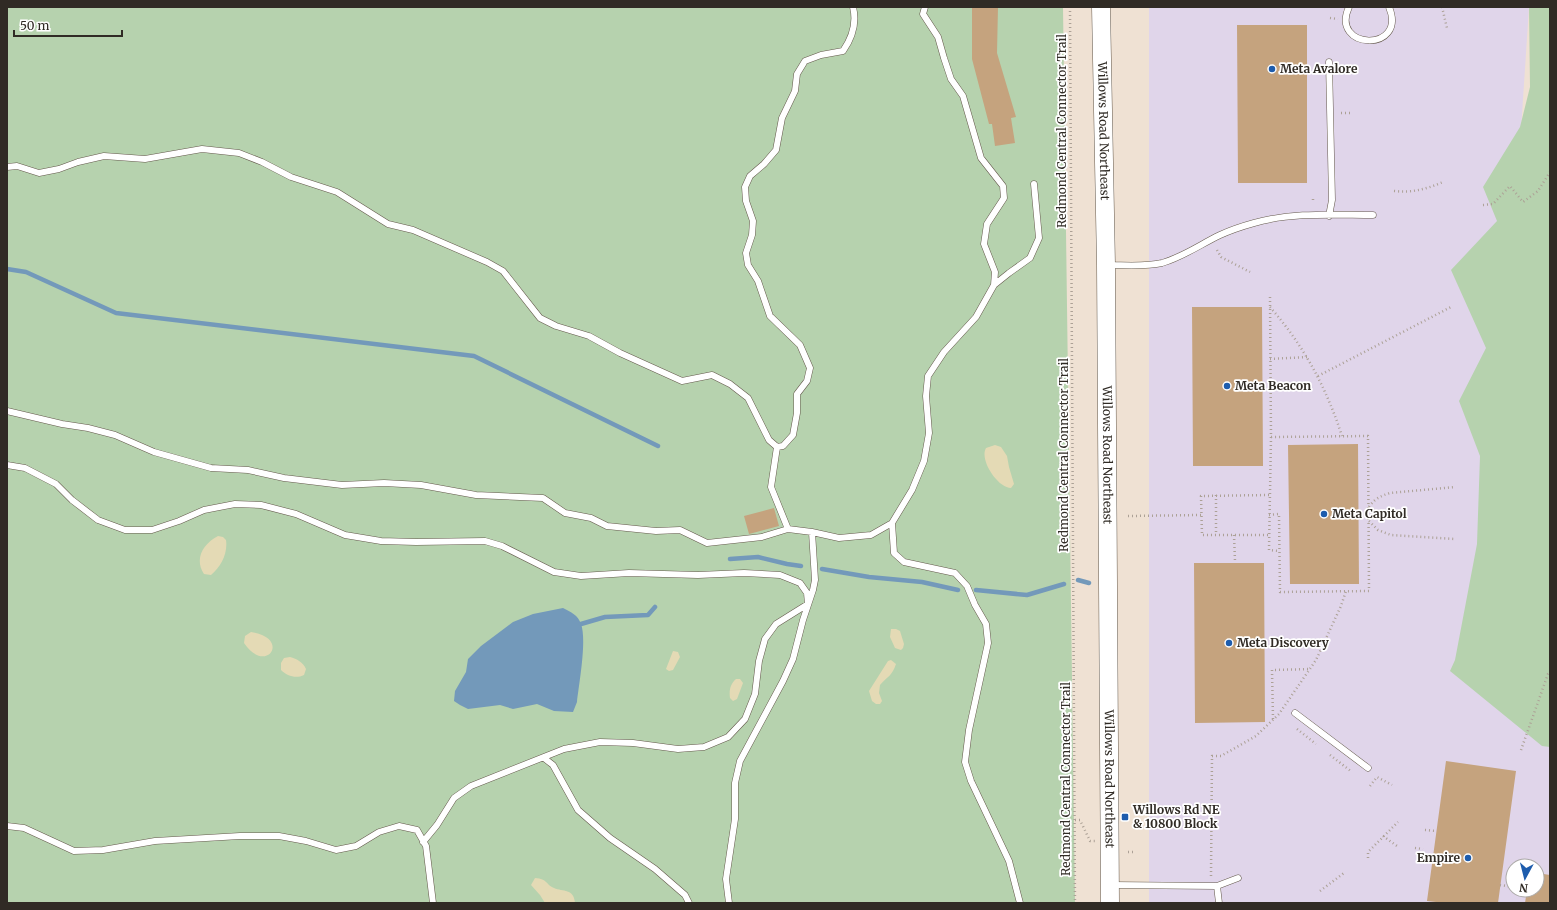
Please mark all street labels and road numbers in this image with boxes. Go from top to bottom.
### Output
street label: Redmond Central Connector Trail [1054,34,1069,228]
street label: Willows Road Northeast [1095,61,1113,201]
street label: Redmond Central Connector Trail [1056,358,1071,552]
street label: Willows Road Northeast [1100,385,1116,525]
street label: Redmond Central Connector Trail [1058,682,1073,876]
street label: Willows Road Northeast [1102,709,1118,849]

